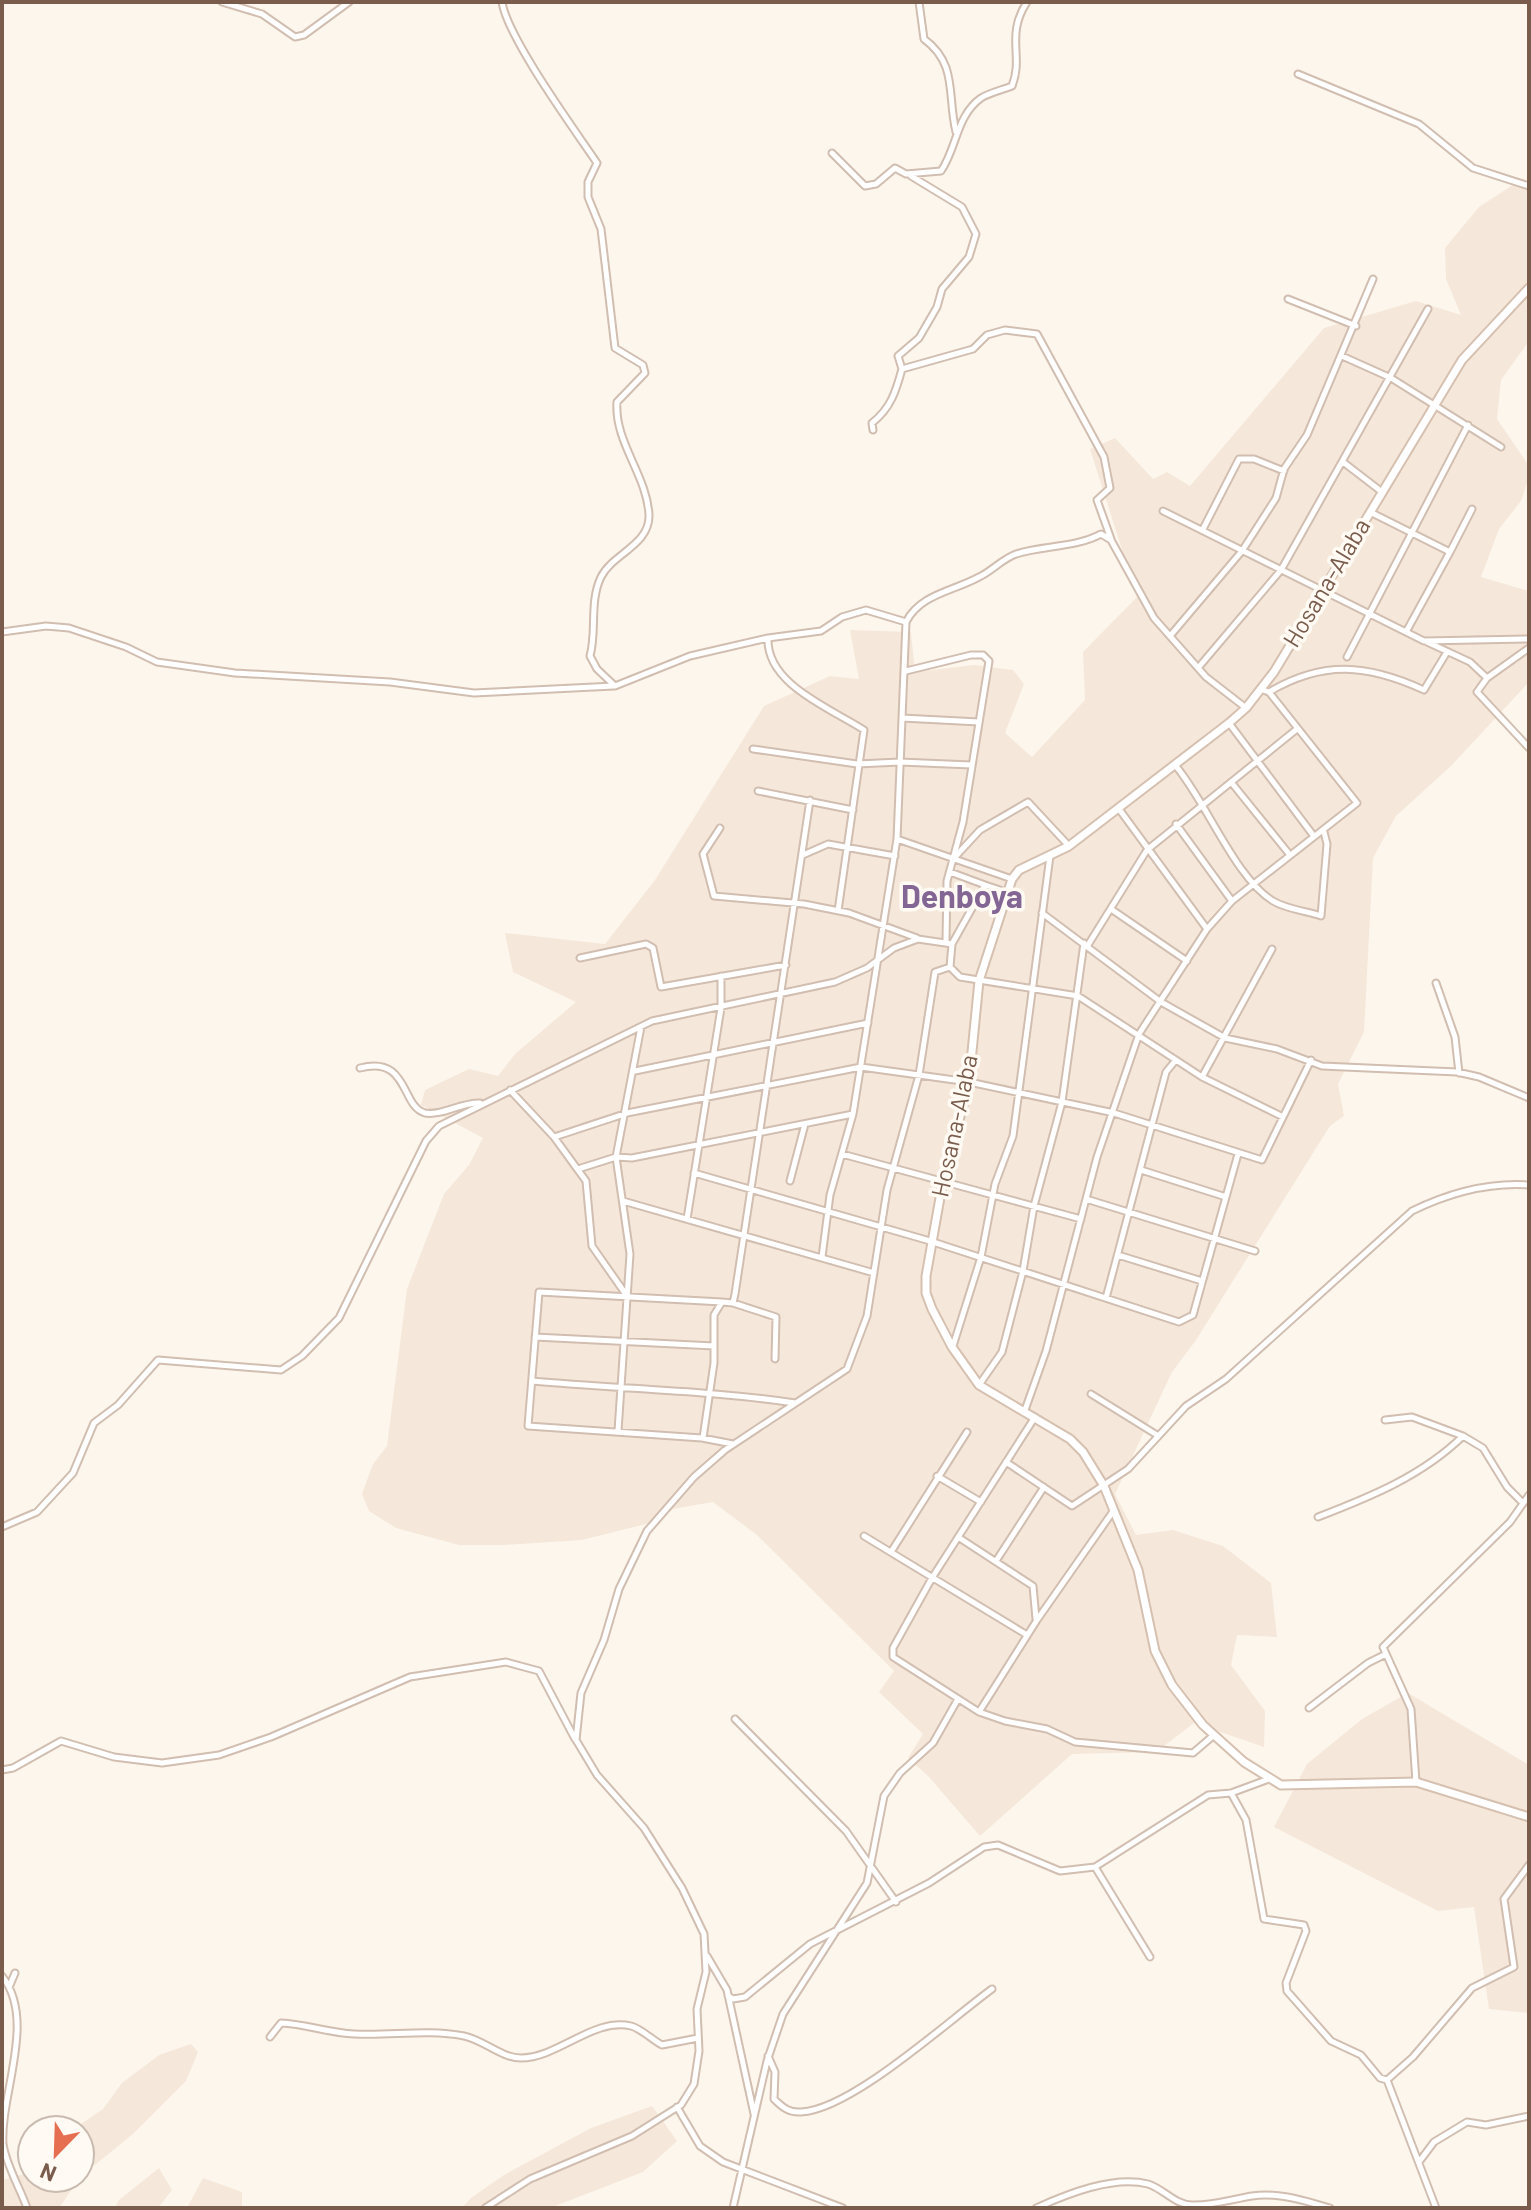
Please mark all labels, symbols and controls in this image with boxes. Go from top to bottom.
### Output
street label: Hosana-Alaba [1276,513,1375,652]
district label: Denboya [901,876,1023,914]
street label: Hosana-Alaba [924,1052,983,1200]
north arrow [16,2114,96,2194]
text: N [36,2159,60,2188]

